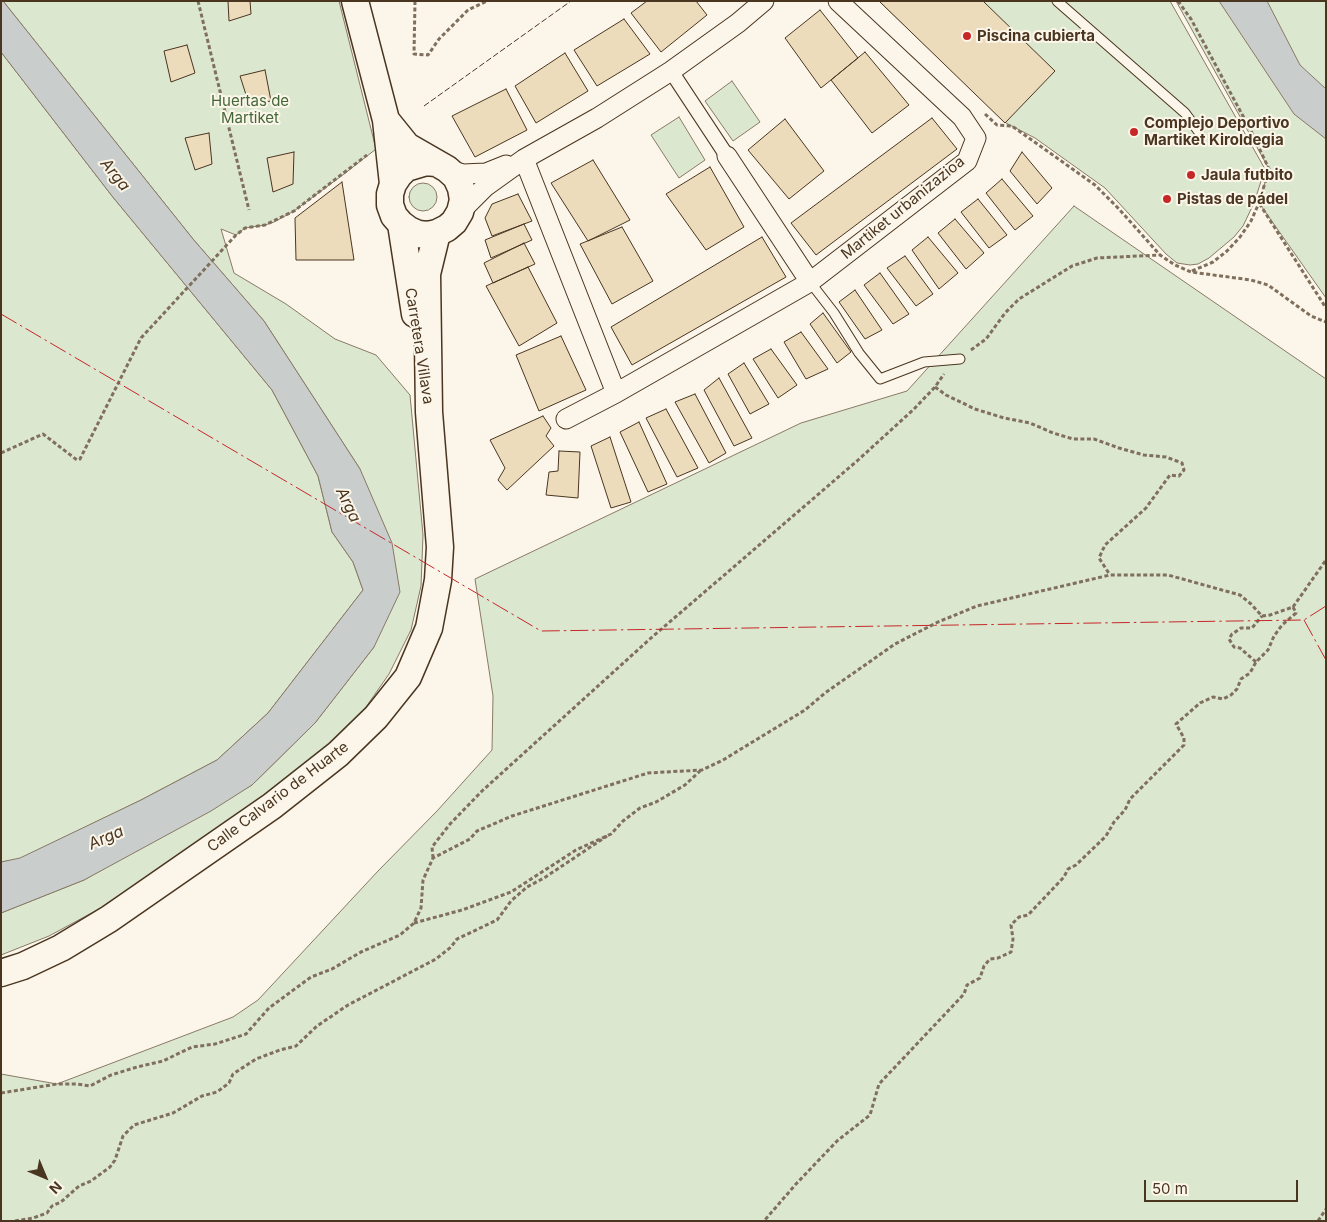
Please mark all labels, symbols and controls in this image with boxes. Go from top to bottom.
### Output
place label: Piscina cubierta [977,27,1095,45]
marker: Piscina cubierta [961,30,973,42]
park label: Huertas de Martiket [211,92,289,127]
place label: Complejo Deportivo Martiket Kiroldegia [1144,114,1290,149]
marker: Complejo Deportivo Martiket Kiroldegia [1128,126,1140,138]
street label: Martiket urbanizazioa [838,153,968,263]
water label: Arga [96,155,134,195]
place label: Jaula futbito [1201,166,1293,184]
marker: Jaula futbito [1185,169,1197,181]
place label: Pistas de pádel [1177,190,1288,208]
marker: Pistas de pádel [1161,193,1173,205]
street label: Carretera Villava [401,287,437,405]
water label: Arga [331,484,365,526]
street label: Calle Calvario de Huarte [204,738,352,856]
water label: Arga [85,822,127,854]
north arrow [20,1152,70,1202]
scale bar [1147,1170,1301,1202]
text: N [46,1178,66,1198]
text: 50 m [1152,1179,1188,1198]

